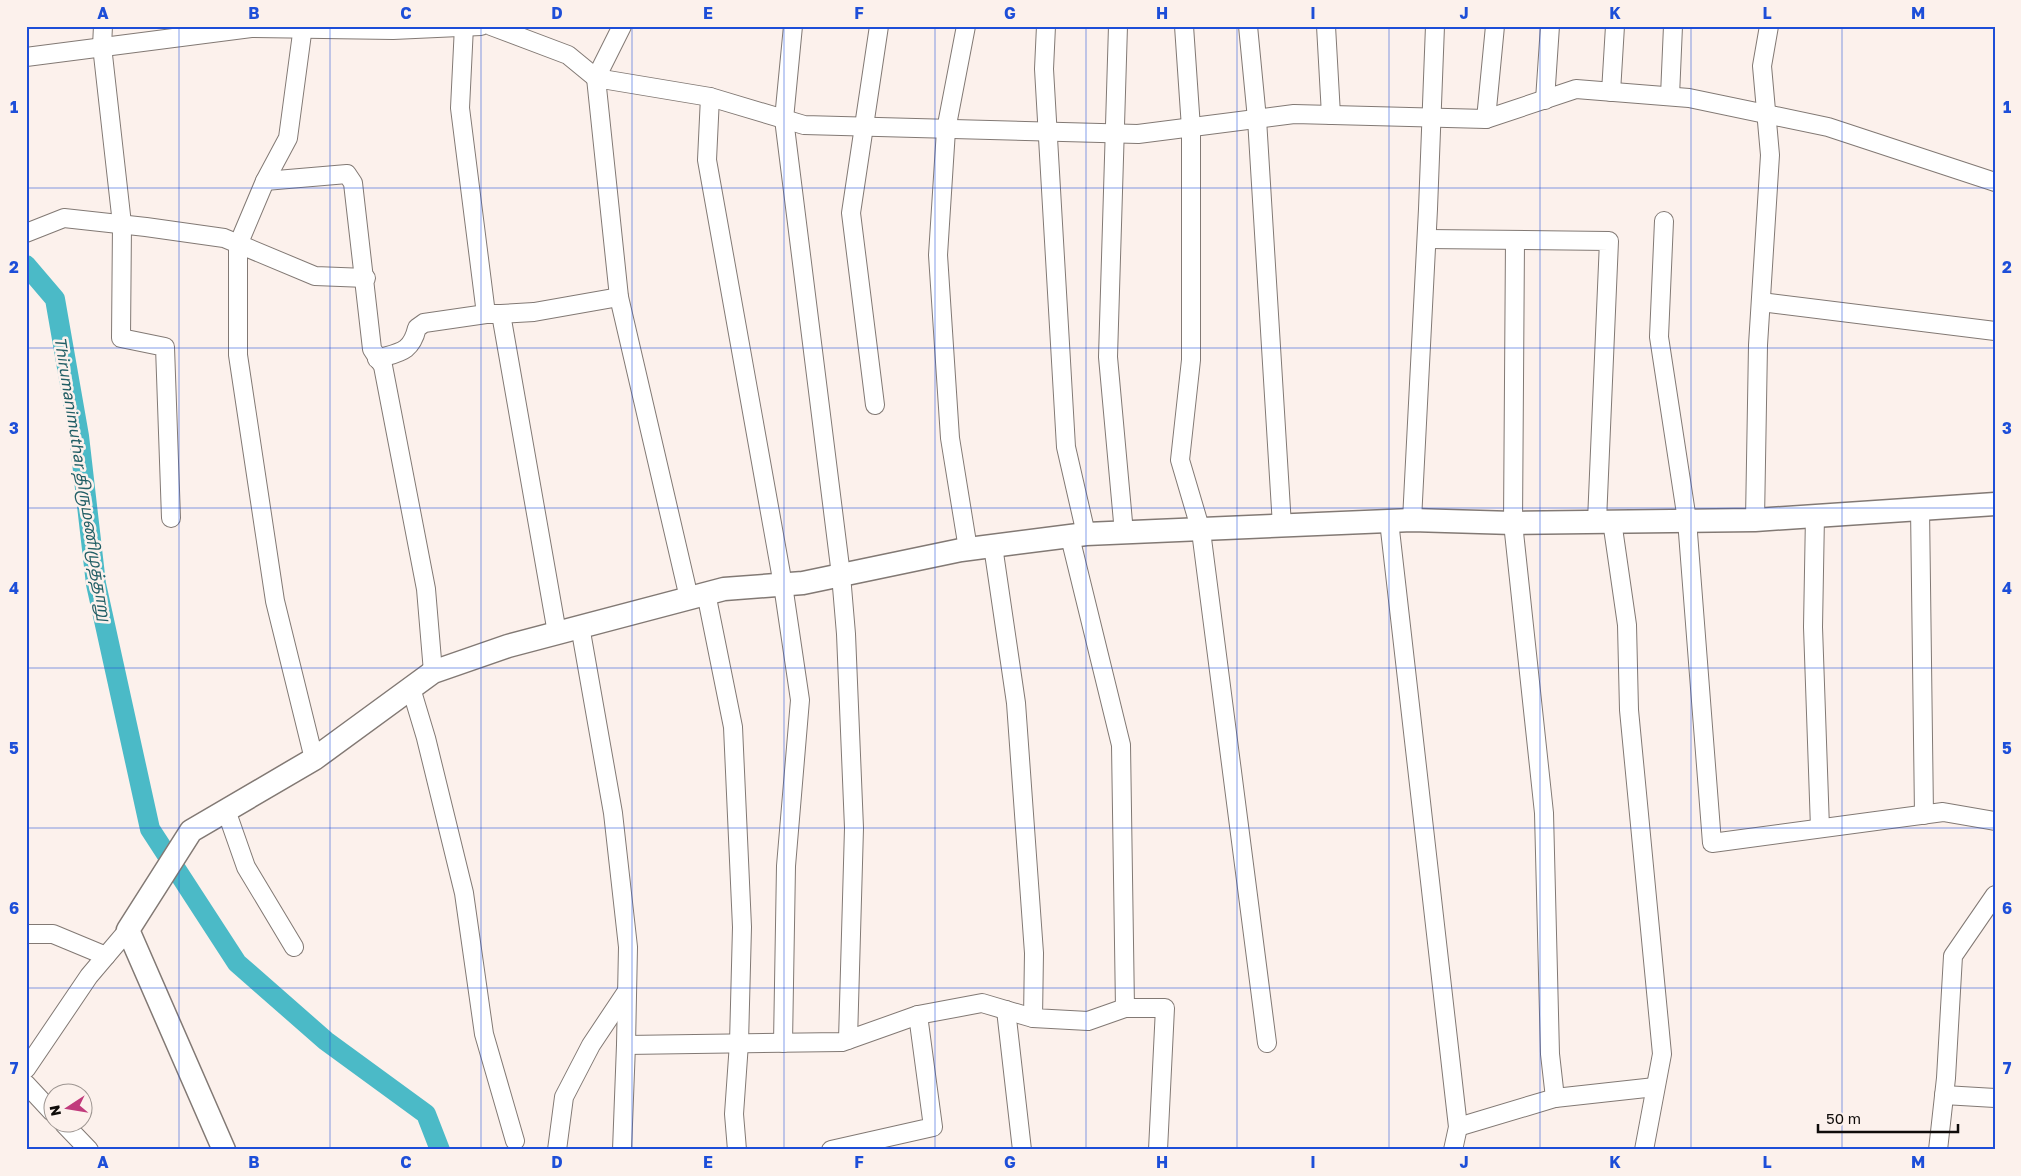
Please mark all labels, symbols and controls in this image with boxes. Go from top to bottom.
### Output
text: A [97,3,109,23]
text: B [248,3,260,23]
text: C [400,3,412,23]
text: D [551,3,563,23]
text: E [703,3,713,23]
text: F [854,3,864,23]
text: G [1004,3,1016,23]
text: H [1156,3,1168,23]
text: I [1310,3,1316,23]
text: J [1459,3,1469,23]
text: K [1609,3,1621,23]
text: L [1762,3,1772,23]
text: M [1911,3,1925,23]
text: 1 [10,97,18,117]
text: 1 [2003,97,2011,117]
text: 2 [9,257,19,277]
text: 2 [2002,257,2012,277]
water label: Thirumanimuthar திருமணிமுத்தாறு [49,335,116,624]
text: 3 [9,418,19,438]
text: 3 [2002,418,2012,438]
text: 4 [9,578,19,598]
text: 4 [2002,578,2012,598]
text: 5 [9,738,19,758]
text: 5 [2002,738,2012,758]
text: 6 [9,898,19,918]
text: 6 [2002,898,2012,918]
text: 7 [10,1058,19,1078]
text: 7 [2003,1058,2012,1078]
north arrow [42,1084,92,1134]
scale bar [1818,1101,1958,1133]
text: N [45,1104,64,1118]
text: 50 m [1826,1109,1861,1127]
text: A [97,1152,109,1172]
text: B [248,1152,260,1172]
text: C [400,1152,412,1172]
text: D [551,1152,563,1172]
text: E [703,1152,713,1172]
text: F [854,1152,864,1172]
text: G [1004,1152,1016,1172]
text: H [1156,1152,1168,1172]
text: I [1310,1152,1316,1172]
text: J [1459,1152,1469,1172]
text: K [1609,1152,1621,1172]
text: L [1762,1152,1772,1172]
text: M [1911,1152,1925,1172]

